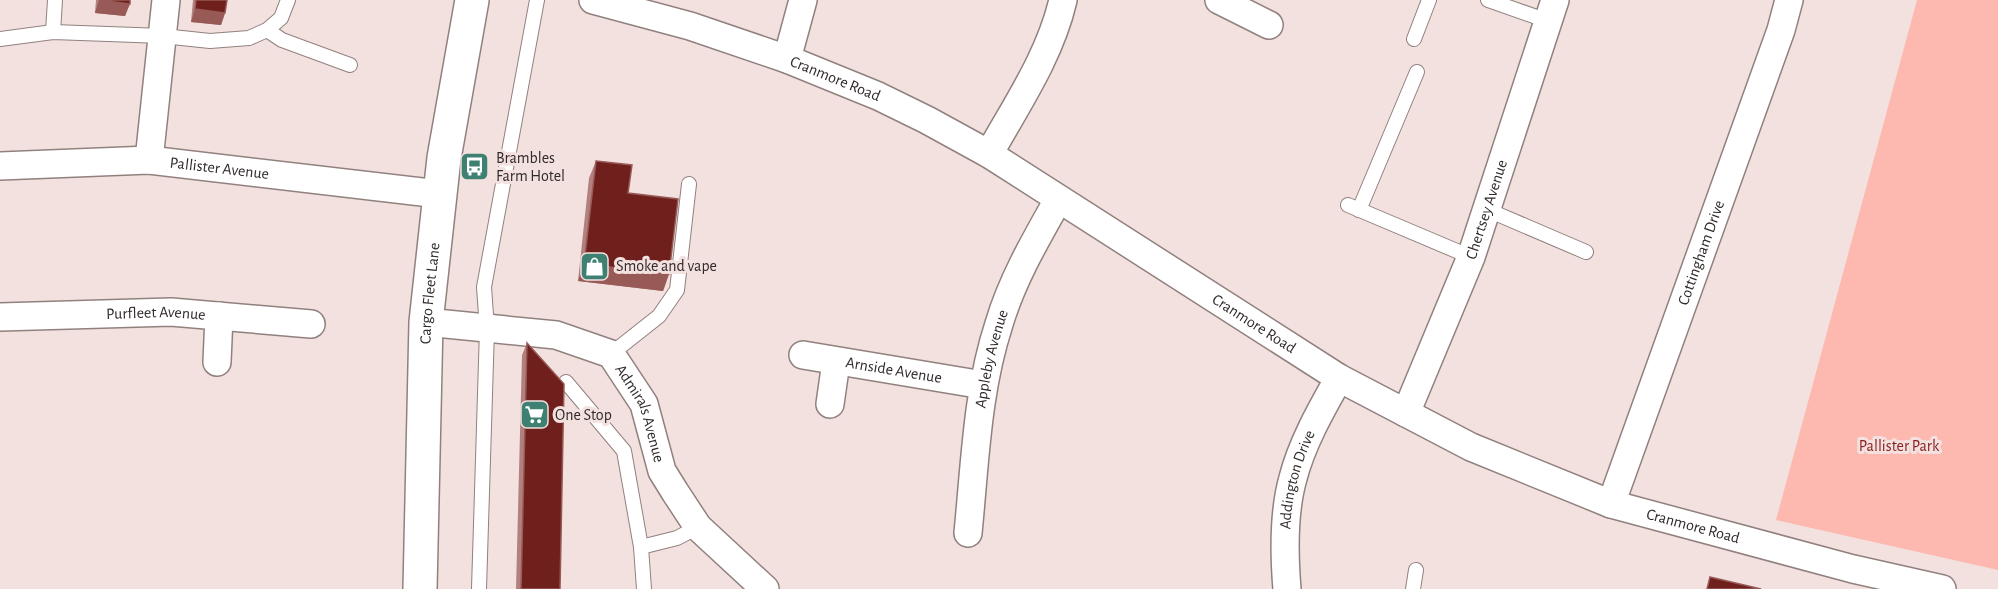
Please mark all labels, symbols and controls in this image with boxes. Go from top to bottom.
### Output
street label: Cranmore Road [788,53,883,104]
place label: Brambles Farm Hotel [496,150,565,184]
bus stop icon: Brambles Farm Hotel [459,151,491,183]
street label: Pallister Avenue [169,154,270,182]
street label: Chertsey Avenue [1463,158,1510,261]
street label: Cottingham Drive [1675,198,1727,307]
street label: Cargo Fleet Lane [418,242,443,344]
shop icon: Smoke and vape [579,250,611,282]
place label: Smoke and vape [616,258,717,274]
street label: Cranmore Road [1209,291,1299,356]
street label: Purfleet Avenue [106,304,206,323]
street label: Appleby Avenue [972,308,1011,409]
street label: Arnside Avenue [844,354,943,386]
street label: Admirals Avenue [612,362,667,464]
supermarket icon: One Stop [518,399,550,431]
place label: One Stop [555,407,612,423]
street label: Addington Drive [1277,428,1318,530]
park label: Pallister Park [1859,438,1940,454]
street label: Cranmore Road [1645,506,1741,546]

